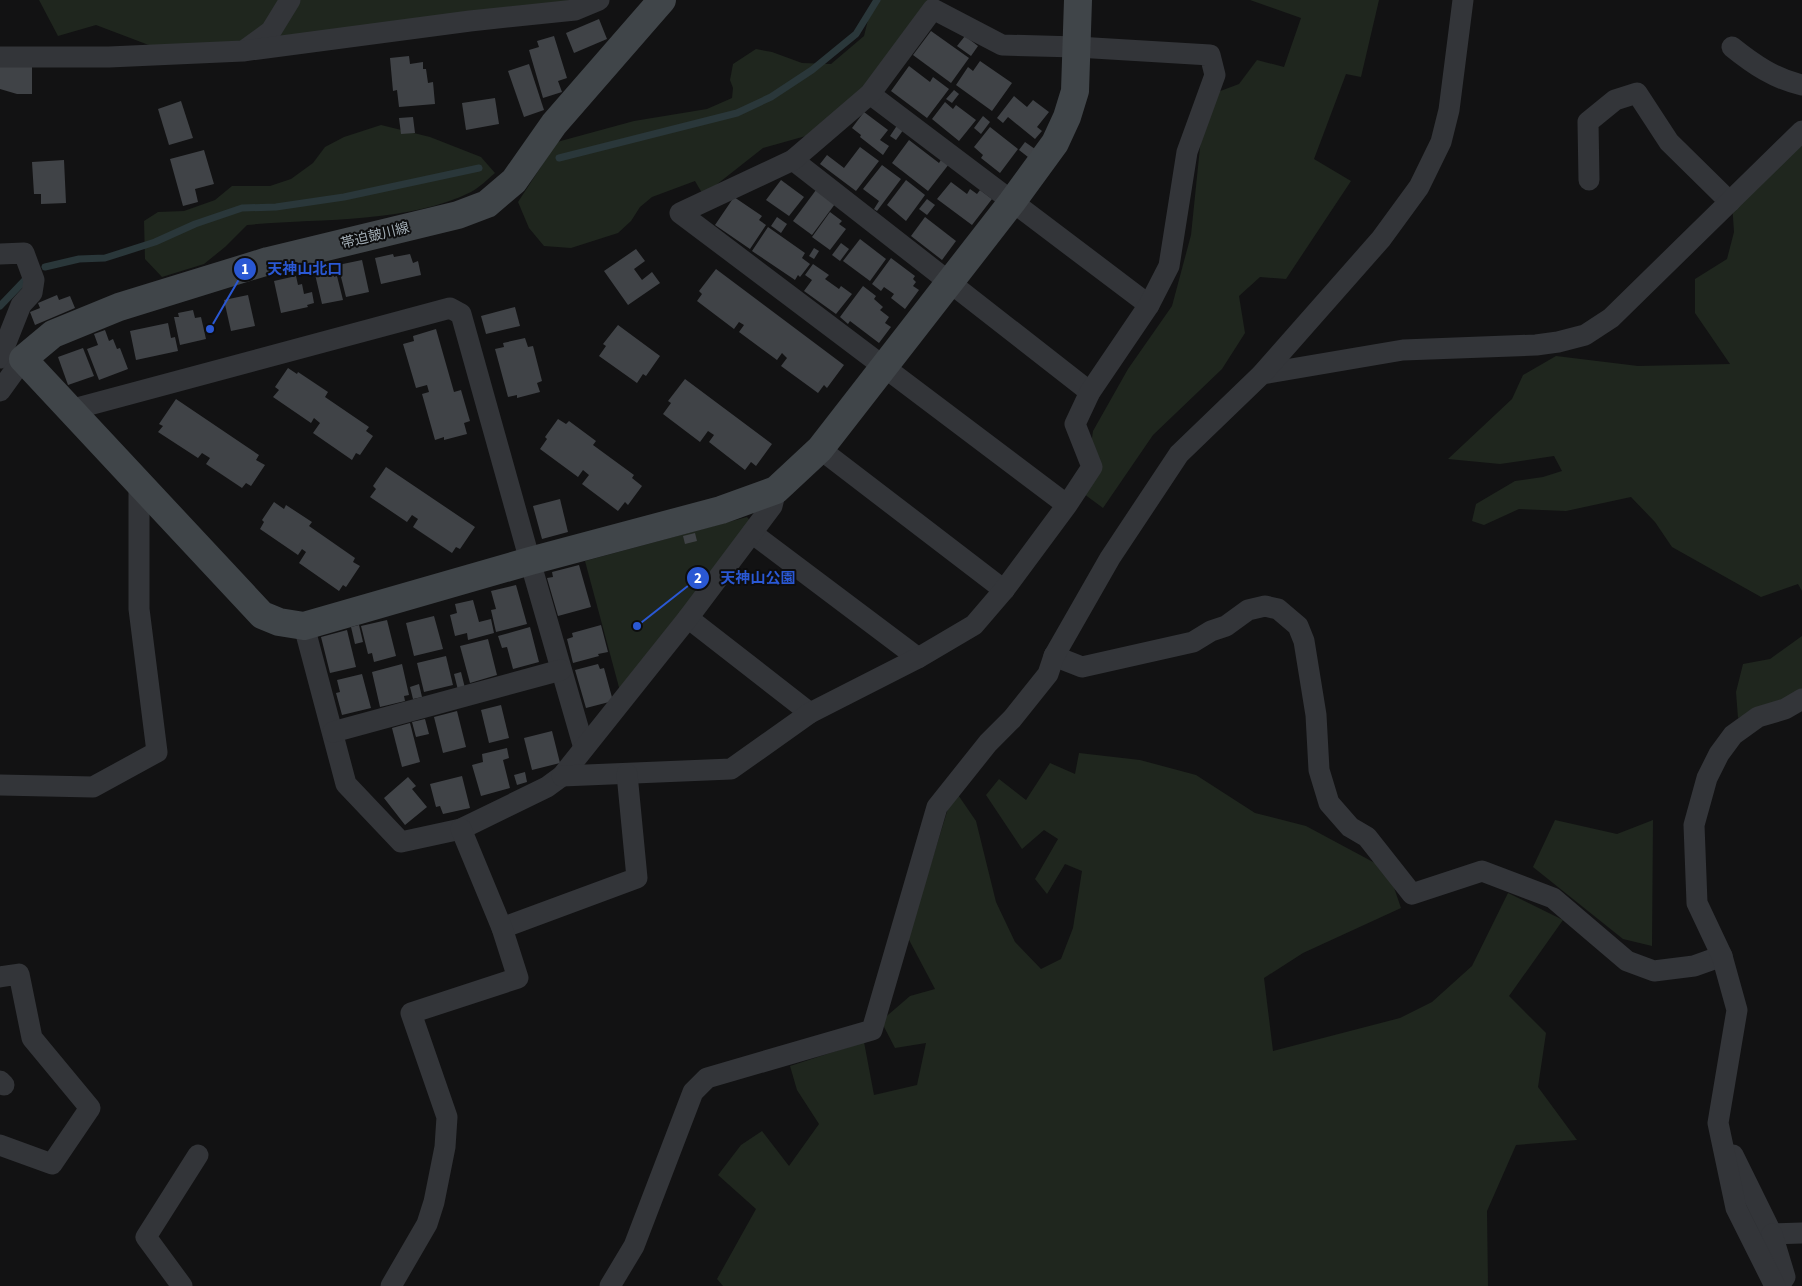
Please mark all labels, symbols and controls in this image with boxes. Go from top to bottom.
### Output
street label: 帯迫皷川線 [339,218,412,254]
callout: 天神山北口 [232,254,352,284]
text: 1 [241,259,249,280]
text: 天神山北口 [267,259,343,280]
callout: 天神山公園 [686,563,806,593]
text: 2 [694,568,702,589]
text: 天神山公園 [720,568,796,589]

